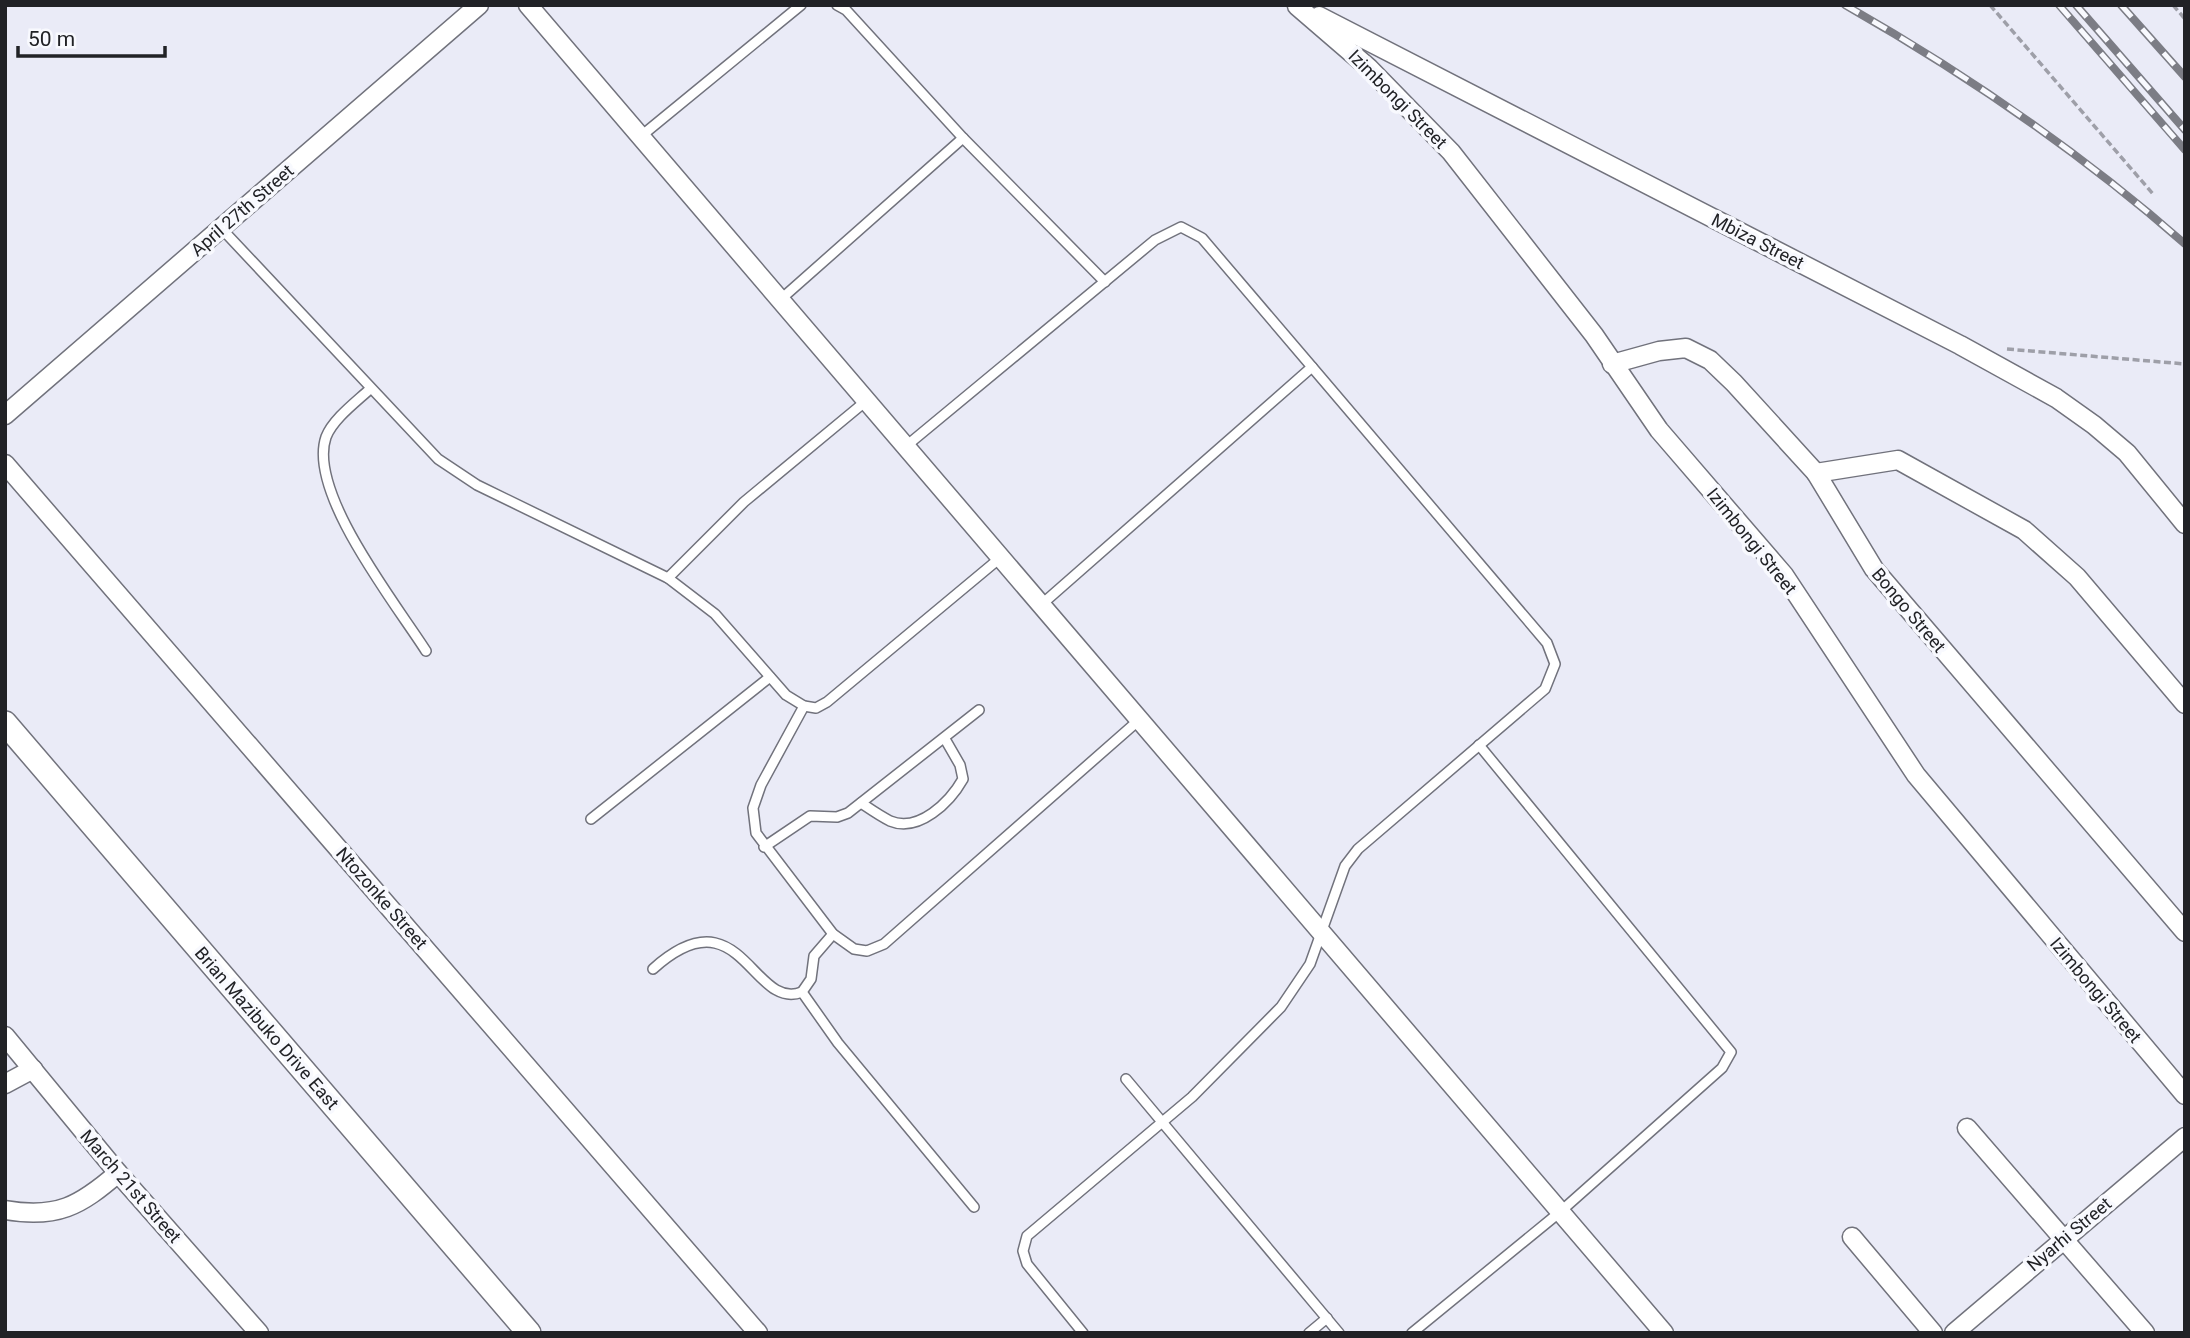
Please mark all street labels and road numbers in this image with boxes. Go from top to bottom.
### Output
street label: Izimbongi Street [1344,45,1452,153]
street label: April 27th Street [186,160,298,260]
street label: Mbiza Street [1708,209,1808,273]
street label: Izimbongi Street [1703,484,1801,598]
street label: Bongo Street [1868,564,1950,657]
street label: Ntozonke Street [332,843,432,953]
street label: Izimbongi Street [2046,933,2146,1047]
street label: Brian Mazibuko Drive East [191,942,343,1114]
street label: March 21st Street [76,1125,186,1247]
street label: Nyarhi Street [2023,1193,2115,1275]

